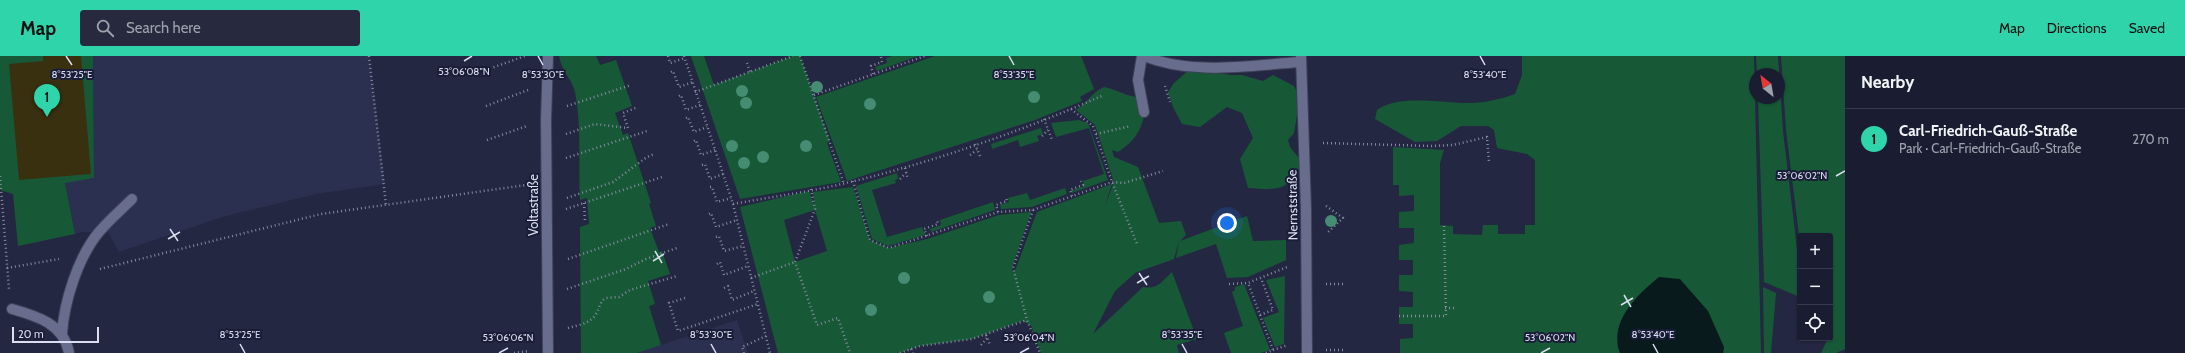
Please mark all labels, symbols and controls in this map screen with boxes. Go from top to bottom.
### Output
search box [80,10,360,46]
text: Map [20,17,56,40]
icon: search [94,17,116,39]
text: Search here [126,19,201,37]
text: Map [1999,19,2025,37]
text: Directions [2047,19,2107,37]
text: Saved [2129,19,2165,37]
text: 53°06'08"N [438,65,490,78]
text: 8°53'25"E [52,68,93,81]
text: 8°53'30"E [522,68,565,81]
text: 8°53'35"E [993,68,1035,81]
text: 8°53'40"E [1464,68,1507,81]
north arrow [1749,68,1785,104]
text: Nearby [1861,72,1914,92]
pin: 1 [34,84,60,117]
text: Carl-Friedrich-Gauß-Straße [1899,122,2077,140]
text: 1 [1872,131,1876,147]
text: 270 m [2132,131,2169,147]
text: Park · Carl-Friedrich-Gauß-Straße [1899,140,2081,156]
street label: Nernststraße [1283,169,1301,241]
text: 53°06'02"N [1777,169,1827,182]
street label: Voltastraße [525,174,541,236]
your location [1217,213,1237,233]
map controls [1797,233,1833,341]
button: + [1797,233,1833,269]
button: − [1797,269,1833,305]
button: locate [1797,305,1833,341]
scale bar [12,325,99,344]
text: 20 m [18,327,44,341]
text: 8°53'25"E [220,328,261,341]
text: 8°53'30"E [690,328,733,341]
text: 8°53'35"E [1161,328,1203,341]
text: 8°53'40"E [1632,328,1675,341]
text: 53°06'06"N [482,331,534,344]
text: 53°06'04"N [1003,331,1055,344]
text: 53°06'02"N [1525,331,1575,344]

